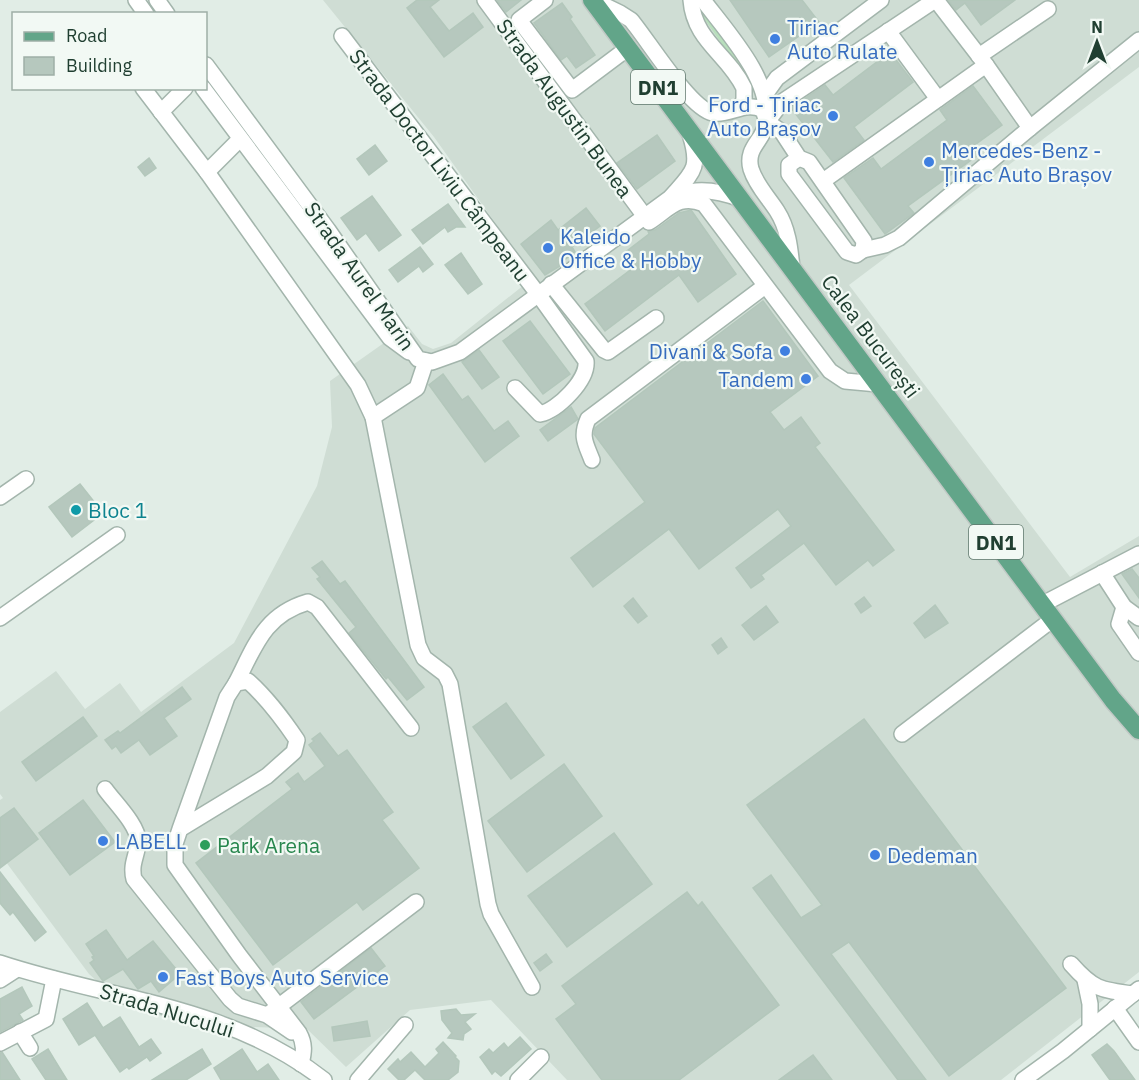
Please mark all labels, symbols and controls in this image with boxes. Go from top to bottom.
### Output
legend [12,12,207,90]
north arrow [1067,12,1127,72]
street label: Strada Augustin Bunea [490,13,640,203]
place label: Tiriac Auto Rulate [787,13,898,65]
text: N [1091,17,1103,37]
text: Road [66,24,107,47]
marker: Tiriac Auto Rulate [768,32,782,46]
street label: Strada Doctor Liviu Câmpeanu [343,43,537,287]
text: Building [66,54,133,77]
road number: DN1 [631,70,685,104]
place label: Ford - Țiriac Auto Brașov [707,90,821,142]
marker: Ford - Țiriac Auto Brașov [826,109,840,123]
place label: Mercedes-Benz - Țiriac Auto Brașov [941,136,1112,188]
marker: Mercedes-Benz - Țiriac Auto Brașov [922,155,936,169]
street label: Strada Aurel Marin [298,196,422,356]
place label: Kaleido Office & Hobby [560,222,702,274]
marker: Kaleido Office & Hobby [541,241,555,255]
street label: Calea București [815,269,927,403]
place label: Divani & Sofa [649,337,773,365]
marker: Divani & Sofa [778,344,792,358]
place label: Tandem [718,365,794,393]
marker: Tandem [799,372,813,386]
place label: Bloc 1 [88,496,147,524]
marker: Bloc 1 [69,503,83,517]
road number: DN1 [969,525,1023,559]
place label: LABELL [115,827,186,855]
place label: Park Arena [217,831,320,859]
marker: LABELL [96,834,110,848]
marker: Park Arena [198,838,212,852]
place label: Dedeman [887,841,978,869]
marker: Dedeman [868,848,882,862]
place label: Fast Boys Auto Service [175,963,389,991]
marker: Fast Boys Auto Service [156,970,170,984]
street label: Strada Nucului [96,976,238,1044]

